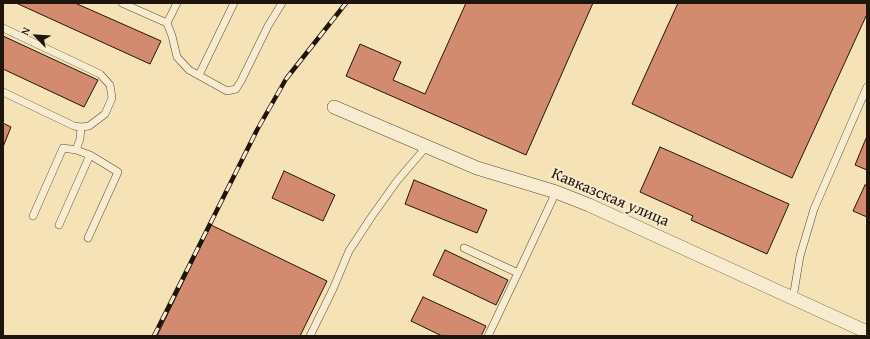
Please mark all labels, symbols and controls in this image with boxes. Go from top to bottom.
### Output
north arrow [16,16,56,56]
text: N [16,24,34,38]
street label: Кавказская улица [548,165,672,231]

